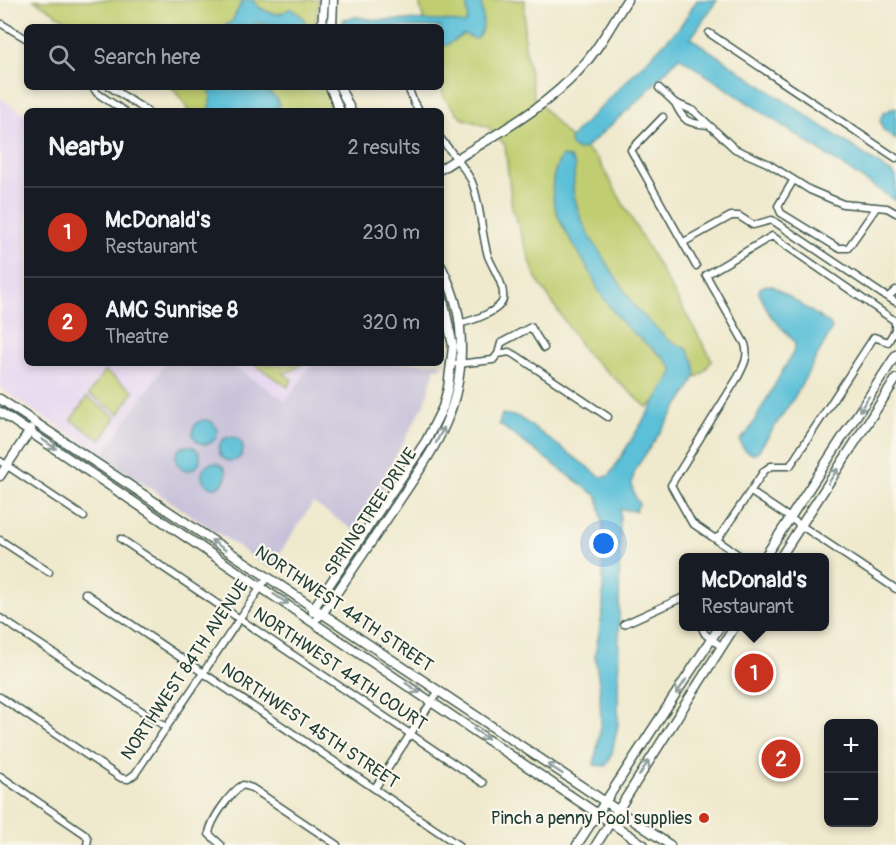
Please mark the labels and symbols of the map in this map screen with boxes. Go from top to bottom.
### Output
one-way arrow [858,395,870,412]
one-way arrow [435,426,447,444]
one-way arrow [40,438,57,451]
street label: SPRINGTREE DRIVE [320,443,422,581]
one-way arrow [826,468,839,485]
your location [589,529,618,558]
one-way arrow [210,539,227,551]
street label: NORTHWEST 44TH STREET [250,541,438,677]
street label: NORTHWEST 84TH AVENUE [116,575,254,765]
one-way arrow [272,593,289,606]
street label: NORTHWEST 44TH COURT [249,602,431,736]
pin: 1 [734,650,774,696]
street label: NORTHWEST 45TH STREET [217,658,403,794]
one-way arrow [674,678,687,695]
one-way arrow [405,682,421,694]
one-way arrow [473,728,489,740]
pin: 2 [762,736,800,782]
one-way arrow [639,760,651,777]
one-way arrow [548,763,564,775]
place label: Pinch a penny Pool supplies [491,807,692,830]
marker: Pinch a penny Pool supplies [697,811,711,825]

